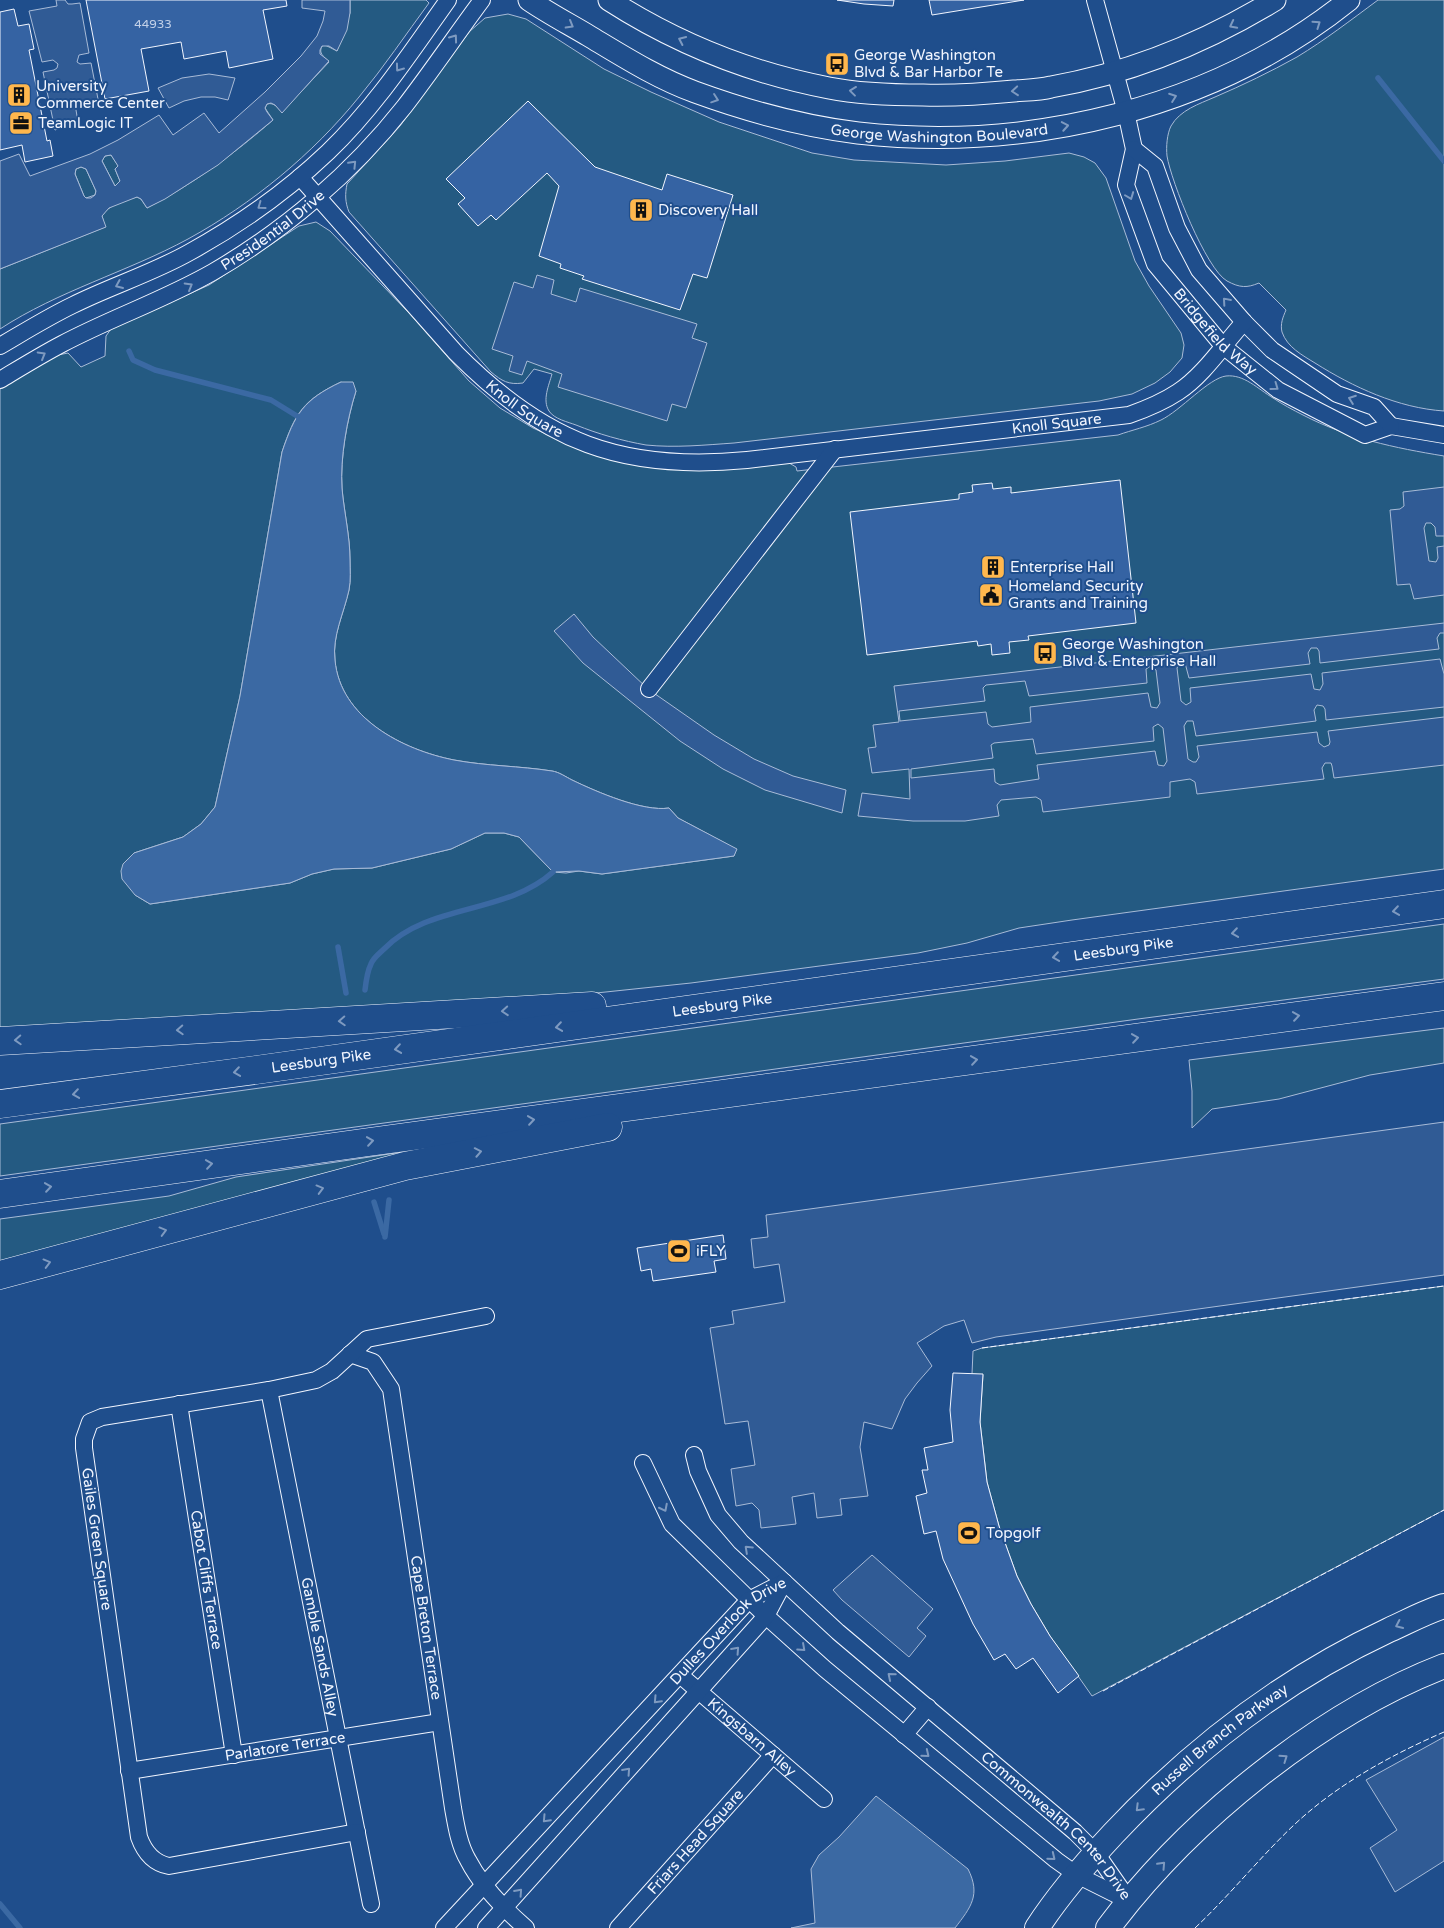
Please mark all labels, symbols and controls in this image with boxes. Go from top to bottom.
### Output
house number: 44933 [134,17,172,31]
one-way arrow [565,19,574,29]
one-way arrow [1229,19,1238,29]
one-way arrow [1311,21,1320,29]
one-way arrow [448,34,457,44]
one-way arrow [678,36,687,46]
place label: George Washington Blvd & Bar Harbor Te [854,46,1003,81]
bus stop icon: George Washington Blvd & Bar Harbor Te [824,51,850,77]
one-way arrow [396,62,405,72]
place label: University Commerce Center [36,77,165,112]
building icon: University Commerce Center [6,82,32,108]
one-way arrow [1011,85,1019,96]
one-way arrow [849,86,857,97]
one-way arrow [710,93,719,103]
one-way arrow [1168,93,1176,103]
office icon: TeamLogic IT [8,110,34,136]
place label: TeamLogic IT [38,114,133,132]
street label: George Washington Boulevard [829,120,1049,146]
one-way arrow [1060,121,1069,131]
one-way arrow [347,161,356,170]
street label: Presidential Drive [217,186,328,274]
one-way arrow [1124,191,1134,200]
building icon: Discovery Hall [628,197,654,223]
one-way arrow [258,201,267,209]
place label: Discovery Hall [658,201,758,219]
one-way arrow [115,279,124,290]
one-way arrow [183,282,192,292]
street label: Bridgefield Way [1170,285,1261,379]
one-way arrow [1222,297,1231,306]
one-way arrow [36,352,45,362]
street label: Knoll Square [482,376,566,441]
one-way arrow [1269,382,1278,390]
one-way arrow [1349,395,1357,405]
street label: Knoll Square [1011,409,1102,438]
building icon: Enterprise Hall [980,554,1006,580]
place label: Enterprise Hall [1010,558,1114,576]
place label: Homeland Security Grants and Training [1008,577,1148,612]
public building icon: Homeland Security Grants and Training [978,582,1004,608]
place label: George Washington Blvd & Enterprise Hall [1062,635,1216,670]
bus stop icon: George Washington Blvd & Enterprise Hall [1032,640,1058,666]
one-way arrow [1391,905,1400,915]
one-way arrow [1230,927,1238,938]
street label: Leesburg Pike [1072,933,1174,965]
one-way arrow [1052,952,1061,962]
street label: Leesburg Pike [671,989,773,1021]
one-way arrow [500,1006,508,1017]
one-way arrow [1293,1011,1301,1022]
one-way arrow [338,1015,346,1026]
one-way arrow [555,1021,563,1032]
one-way arrow [176,1025,184,1036]
one-way arrow [1132,1033,1140,1044]
one-way arrow [14,1034,22,1045]
one-way arrow [394,1044,402,1054]
street label: Leesburg Pike [270,1045,372,1077]
one-way arrow [971,1055,979,1066]
one-way arrow [233,1067,242,1077]
one-way arrow [72,1088,80,1099]
one-way arrow [527,1115,535,1126]
one-way arrow [366,1137,374,1147]
one-way arrow [473,1147,482,1157]
one-way arrow [205,1159,213,1170]
one-way arrow [44,1182,53,1192]
one-way arrow [315,1184,324,1195]
one-way arrow [158,1227,166,1237]
sports icon: iFLY [666,1238,692,1264]
place label: iFLY [696,1242,726,1260]
one-way arrow [42,1258,51,1268]
street label: Gailes Green Square [78,1466,116,1612]
one-way arrow [658,1502,668,1511]
street label: Cabot Cliffs Terrace [187,1509,226,1651]
sports icon: Topgolf [956,1520,982,1546]
place label: Topgolf [986,1524,1041,1542]
one-way arrow [745,1546,754,1555]
street label: Cape Breton Terrace [407,1554,446,1701]
street label: Dulles Overlook Drive [666,1573,789,1688]
street label: Gamble Sands Alley [297,1576,343,1718]
one-way arrow [1395,1619,1404,1629]
one-way arrow [797,1642,806,1651]
one-way arrow [730,1646,739,1655]
one-way arrow [887,1673,896,1682]
street label: Russell Branch Parkway [1148,1680,1291,1799]
one-way arrow [654,1694,663,1703]
street label: Kingsbarn Alley [704,1694,800,1780]
street label: Parlatore Terrace [224,1728,347,1765]
one-way arrow [921,1748,930,1757]
street label: Commonwealth Center Drive [977,1748,1135,1903]
one-way arrow [1278,1755,1287,1763]
one-way arrow [621,1767,630,1776]
street label: Friars Head Square [644,1785,747,1898]
one-way arrow [1136,1802,1145,1811]
one-way arrow [543,1813,552,1822]
one-way arrow [1046,1851,1055,1859]
one-way arrow [1156,1861,1165,1870]
one-way arrow [513,1888,522,1897]

